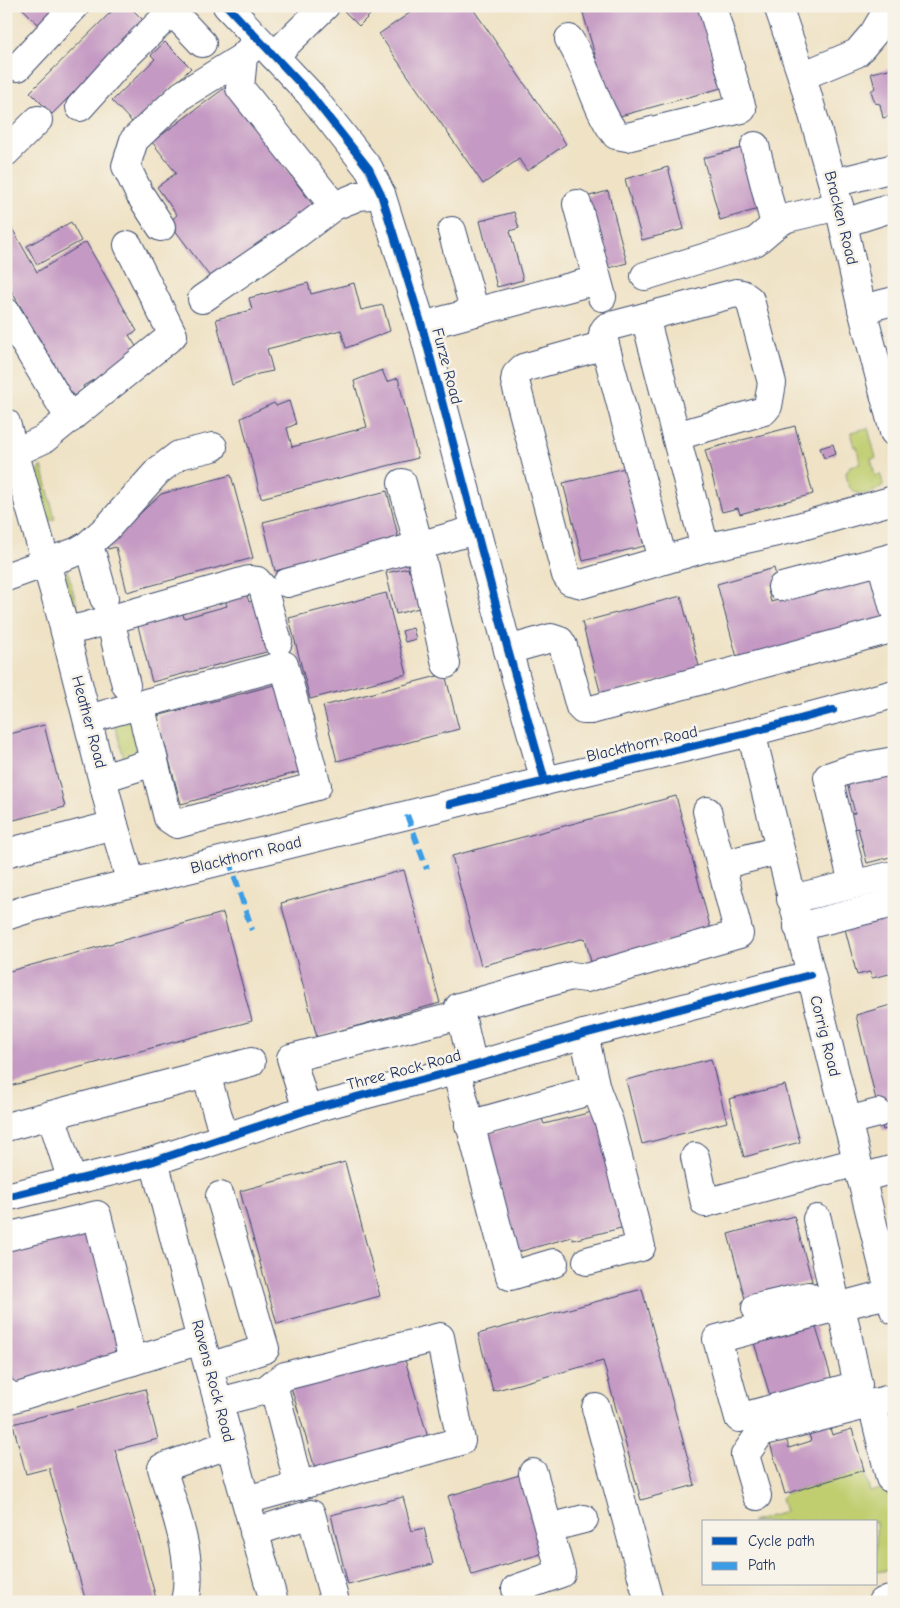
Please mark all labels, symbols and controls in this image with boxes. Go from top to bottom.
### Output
street label: Bracken Road [821,169,861,267]
street label: Furze Road [428,326,466,406]
street label: Heather Road [68,674,110,770]
street label: Blackthorn Road [585,722,699,766]
street label: Blackthorn Road [189,832,303,878]
street label: Corrig Road [806,994,844,1078]
street label: Three Rock Road [345,1046,463,1094]
street label: Ravens Rock Road [188,1318,238,1444]
legend [702,1520,878,1586]
text: Cycle path [748,1532,815,1550]
text: Path [748,1556,776,1574]

